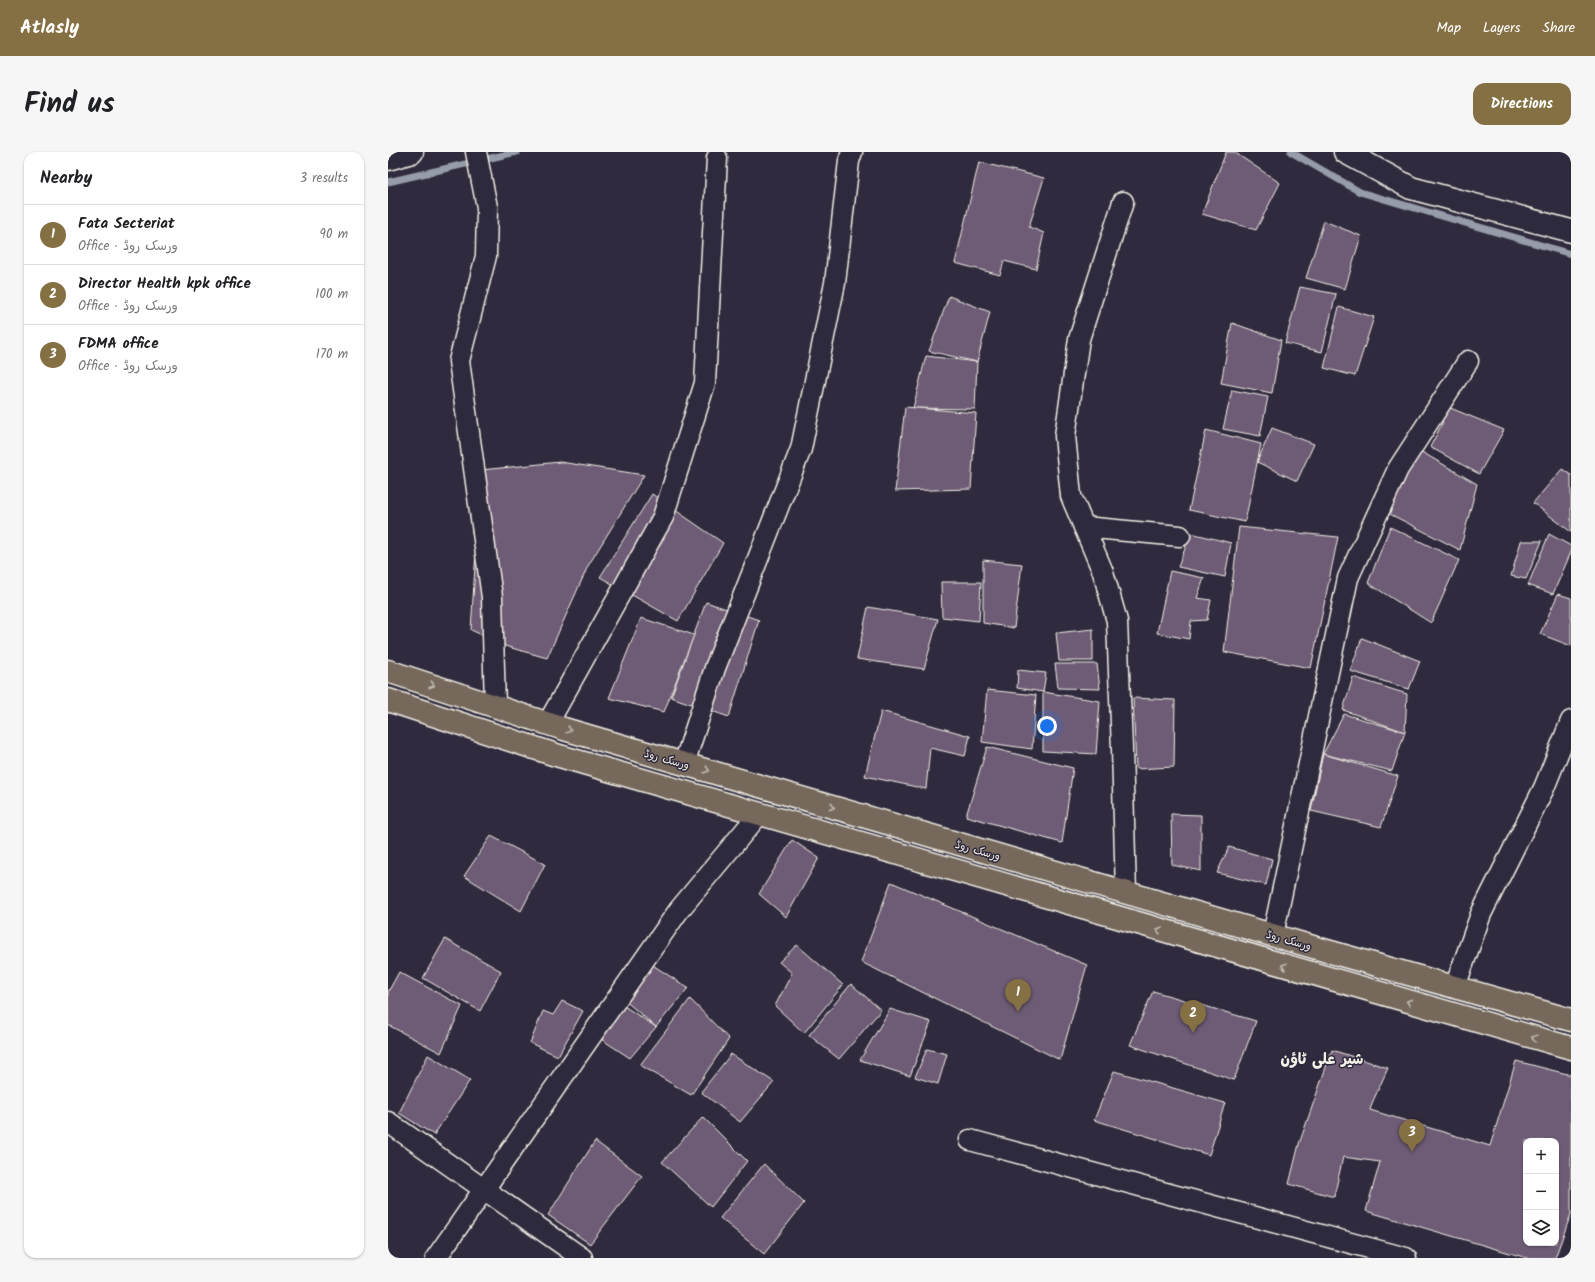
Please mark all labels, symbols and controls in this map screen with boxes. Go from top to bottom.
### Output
text: Atlasly [20,13,79,43]
text: Map [1437,17,1461,39]
text: Layers [1483,17,1521,39]
text: Share [1543,17,1575,39]
text: Find us [24,82,115,127]
button: Directions [1473,83,1571,125]
text: Nearby [40,165,92,192]
text: 3 results [300,168,348,189]
text: Fata Secteriat [78,212,175,236]
text: 1 [51,224,55,245]
text: 90 m [320,224,348,245]
text: Office · ورسک روڈ [78,236,178,257]
text: Director Health kpk office [78,272,251,296]
text: 2 [49,284,57,305]
text: 100 m [315,284,348,305]
text: Office · ورسک روڈ [78,296,178,317]
text: FDMA office [78,332,158,356]
text: 3 [49,344,57,365]
text: 170 m [316,344,348,365]
text: Office · ورسک روڈ [78,356,178,377]
one-way arrow [429,681,436,689]
your location [1037,716,1057,736]
one-way arrow [565,725,572,734]
street label: ورسک روڈ [642,745,692,775]
one-way arrow [704,765,711,774]
one-way arrow [828,802,835,811]
street label: ورسک روڈ [953,836,1003,866]
one-way arrow [1156,926,1163,935]
street label: ورسک روڈ [1264,926,1314,956]
one-way arrow [1280,962,1287,971]
pin: 1 [1005,979,1031,1012]
one-way arrow [1405,998,1412,1007]
pin: 2 [1180,1000,1206,1033]
one-way arrow [1530,1034,1537,1043]
district label: شیر علی ٹاؤن [1281,1048,1363,1072]
pin: 3 [1399,1119,1425,1152]
map controls [1523,1138,1559,1246]
button: + [1523,1138,1559,1174]
button: − [1523,1174,1559,1210]
button: layers [1523,1210,1559,1246]

